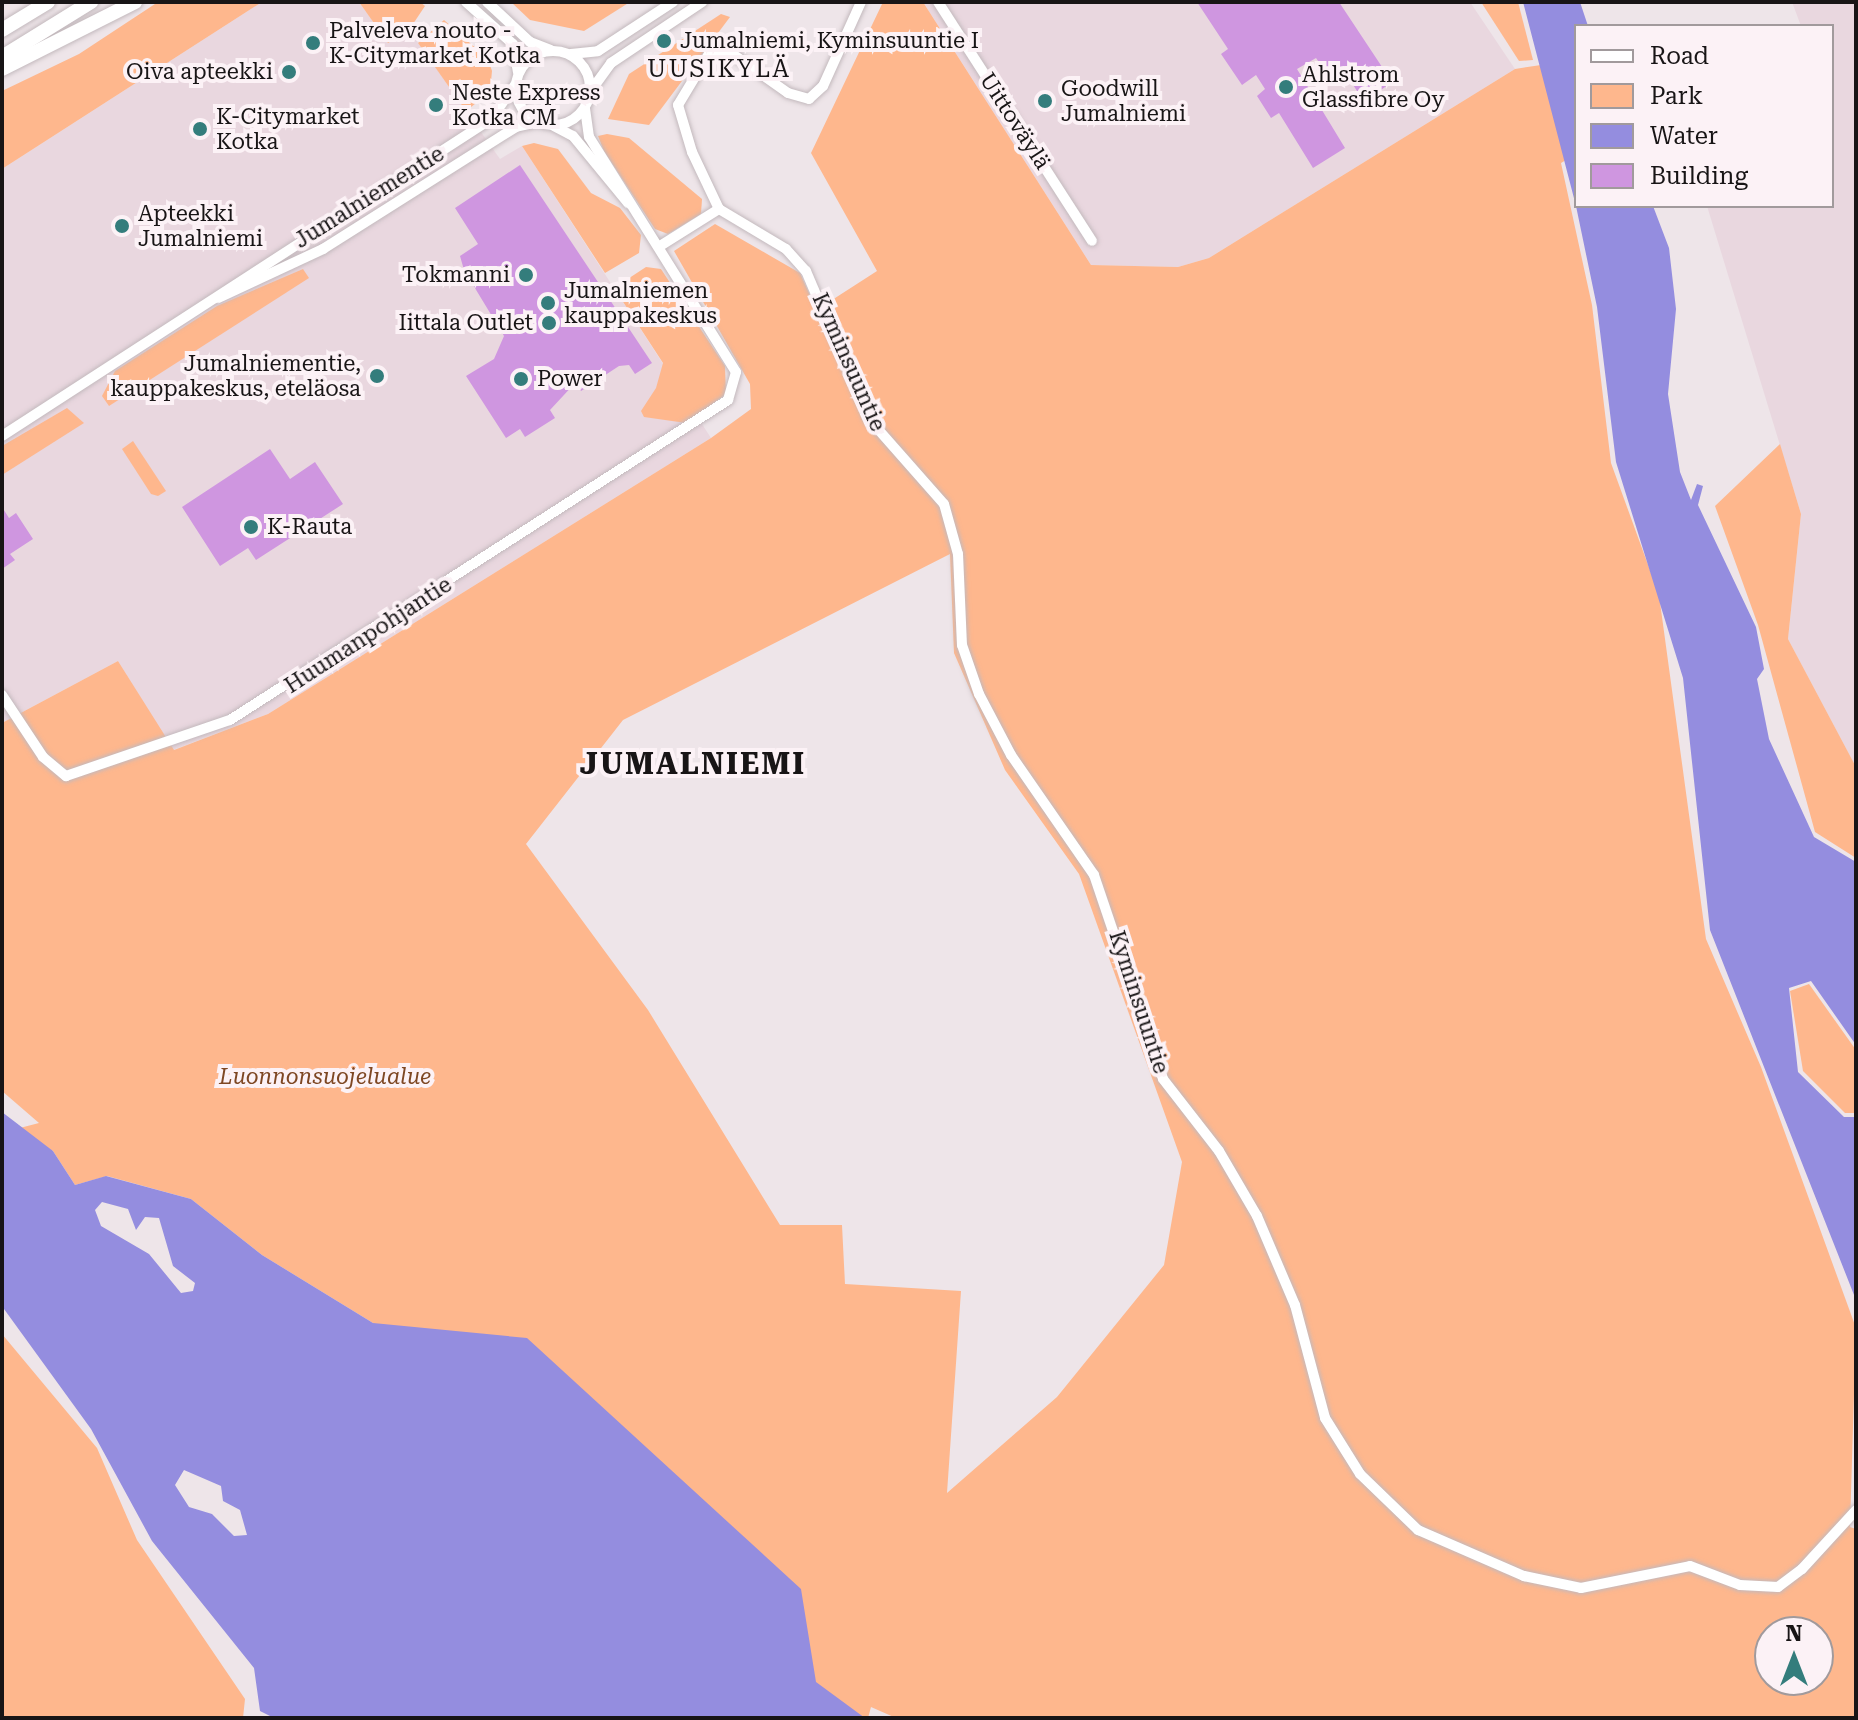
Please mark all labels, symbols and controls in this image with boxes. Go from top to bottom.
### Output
place label: Palveleva nouto - K-Citymarket Kotka [329,17,541,68]
legend [1574,24,1834,208]
place label: Jumalniemi, Kyminsuuntie I [680,28,979,54]
marker: Jumalniemi, Kyminsuuntie I [655,32,673,50]
marker: Palveleva nouto - K-Citymarket Kotka [304,34,322,52]
text: Road [1650,42,1709,70]
district label: UUSIKYLÄ [647,56,791,84]
place label: Oiva apteekki [126,59,273,85]
place label: Ahlstrom Glassfibre Oy [1302,61,1444,112]
marker: Oiva apteekki [280,63,298,81]
street label: Uittoväylä [974,68,1056,174]
place label: Goodwill Jumalniemi [1061,75,1186,126]
marker: Ahlstrom Glassfibre Oy [1277,78,1295,96]
place label: Neste Express Kotka CM [452,79,600,130]
text: Park [1650,82,1703,110]
marker: Goodwill Jumalniemi [1036,92,1054,110]
marker: Neste Express Kotka CM [427,96,445,114]
place label: K-Citymarket Kotka [216,103,360,154]
marker: K-Citymarket Kotka [191,120,209,138]
text: Water [1650,122,1718,150]
street label: Jumalniementie [289,140,449,254]
text: Building [1650,162,1748,190]
place label: Apteekki Jumalniemi [138,200,263,252]
marker: Apteekki Jumalniemi [113,217,131,235]
place label: Tokmanni [402,262,510,288]
marker: Tokmanni [517,266,535,284]
place label: Jumalniemen kauppakeskus [564,277,717,328]
street label: Kyminsuuntie [807,289,891,435]
marker: Jumalniemen kauppakeskus [539,294,557,312]
place label: Iittala Outlet [399,310,533,336]
marker: Iittala Outlet [540,314,558,332]
place label: Jumalniementie, kauppakeskus, eteläosa [110,350,361,402]
place label: Power [537,366,603,392]
marker: Jumalniementie, kauppakeskus, eteläosa [368,367,386,385]
marker: Power [512,370,530,388]
place label: K-Rauta [267,514,352,540]
marker: K-Rauta [242,518,260,536]
street label: Huumanpohjantie [280,571,456,699]
district label: JUMALNIEMI [580,746,806,782]
street label: Kyminsuuntie [1104,927,1174,1077]
park label: Luonnonsuojelualue [219,1064,431,1090]
north arrow [1754,1616,1834,1696]
text: N [1786,1621,1802,1646]

